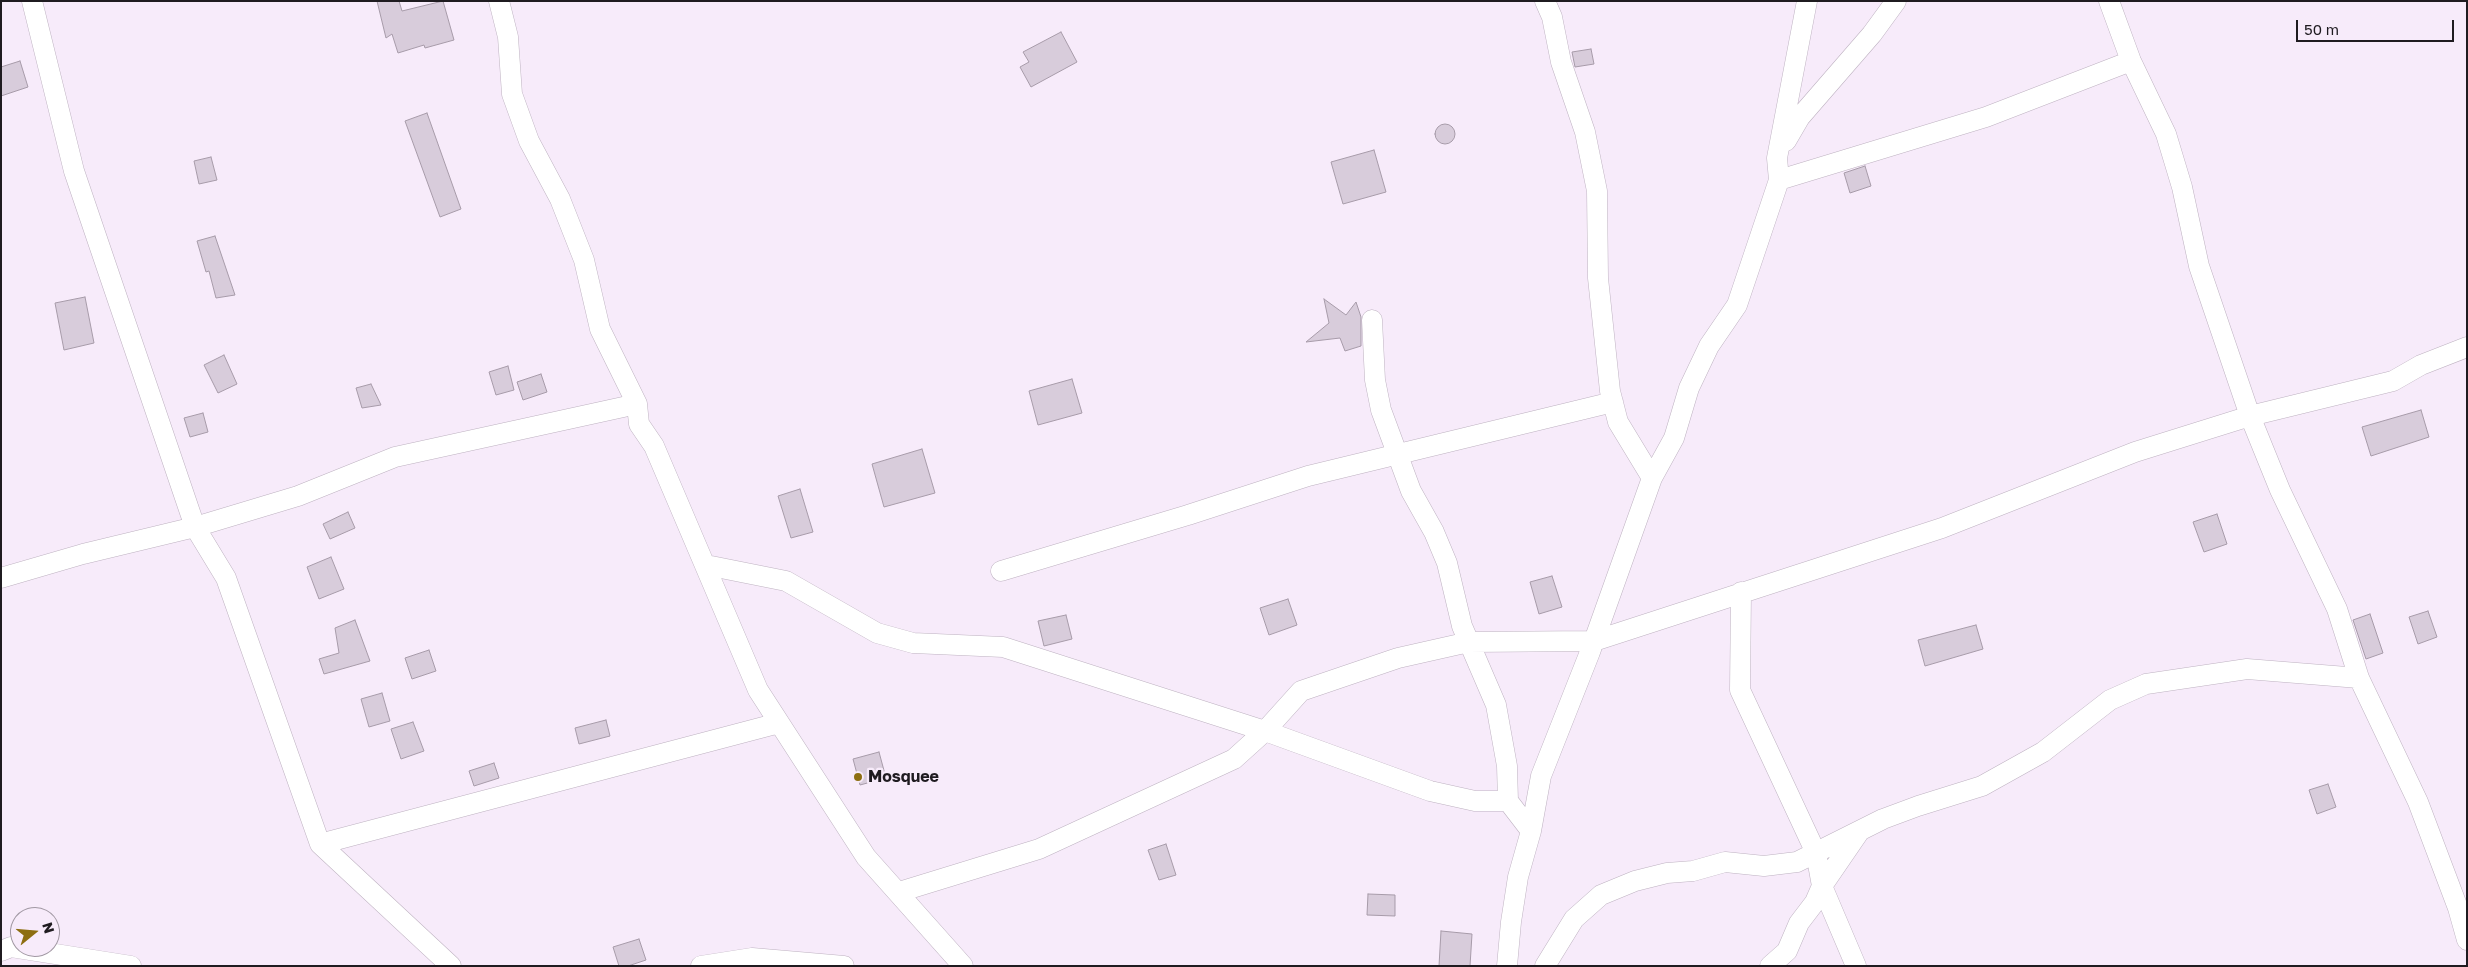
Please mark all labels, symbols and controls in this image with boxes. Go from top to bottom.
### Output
scale bar [2298,10,2456,42]
text: 50 m [2304,20,2339,38]
place label: Mosquee [868,767,939,787]
marker: Mosquee [852,771,864,783]
north arrow [10,907,60,957]
text: N [39,920,59,935]

